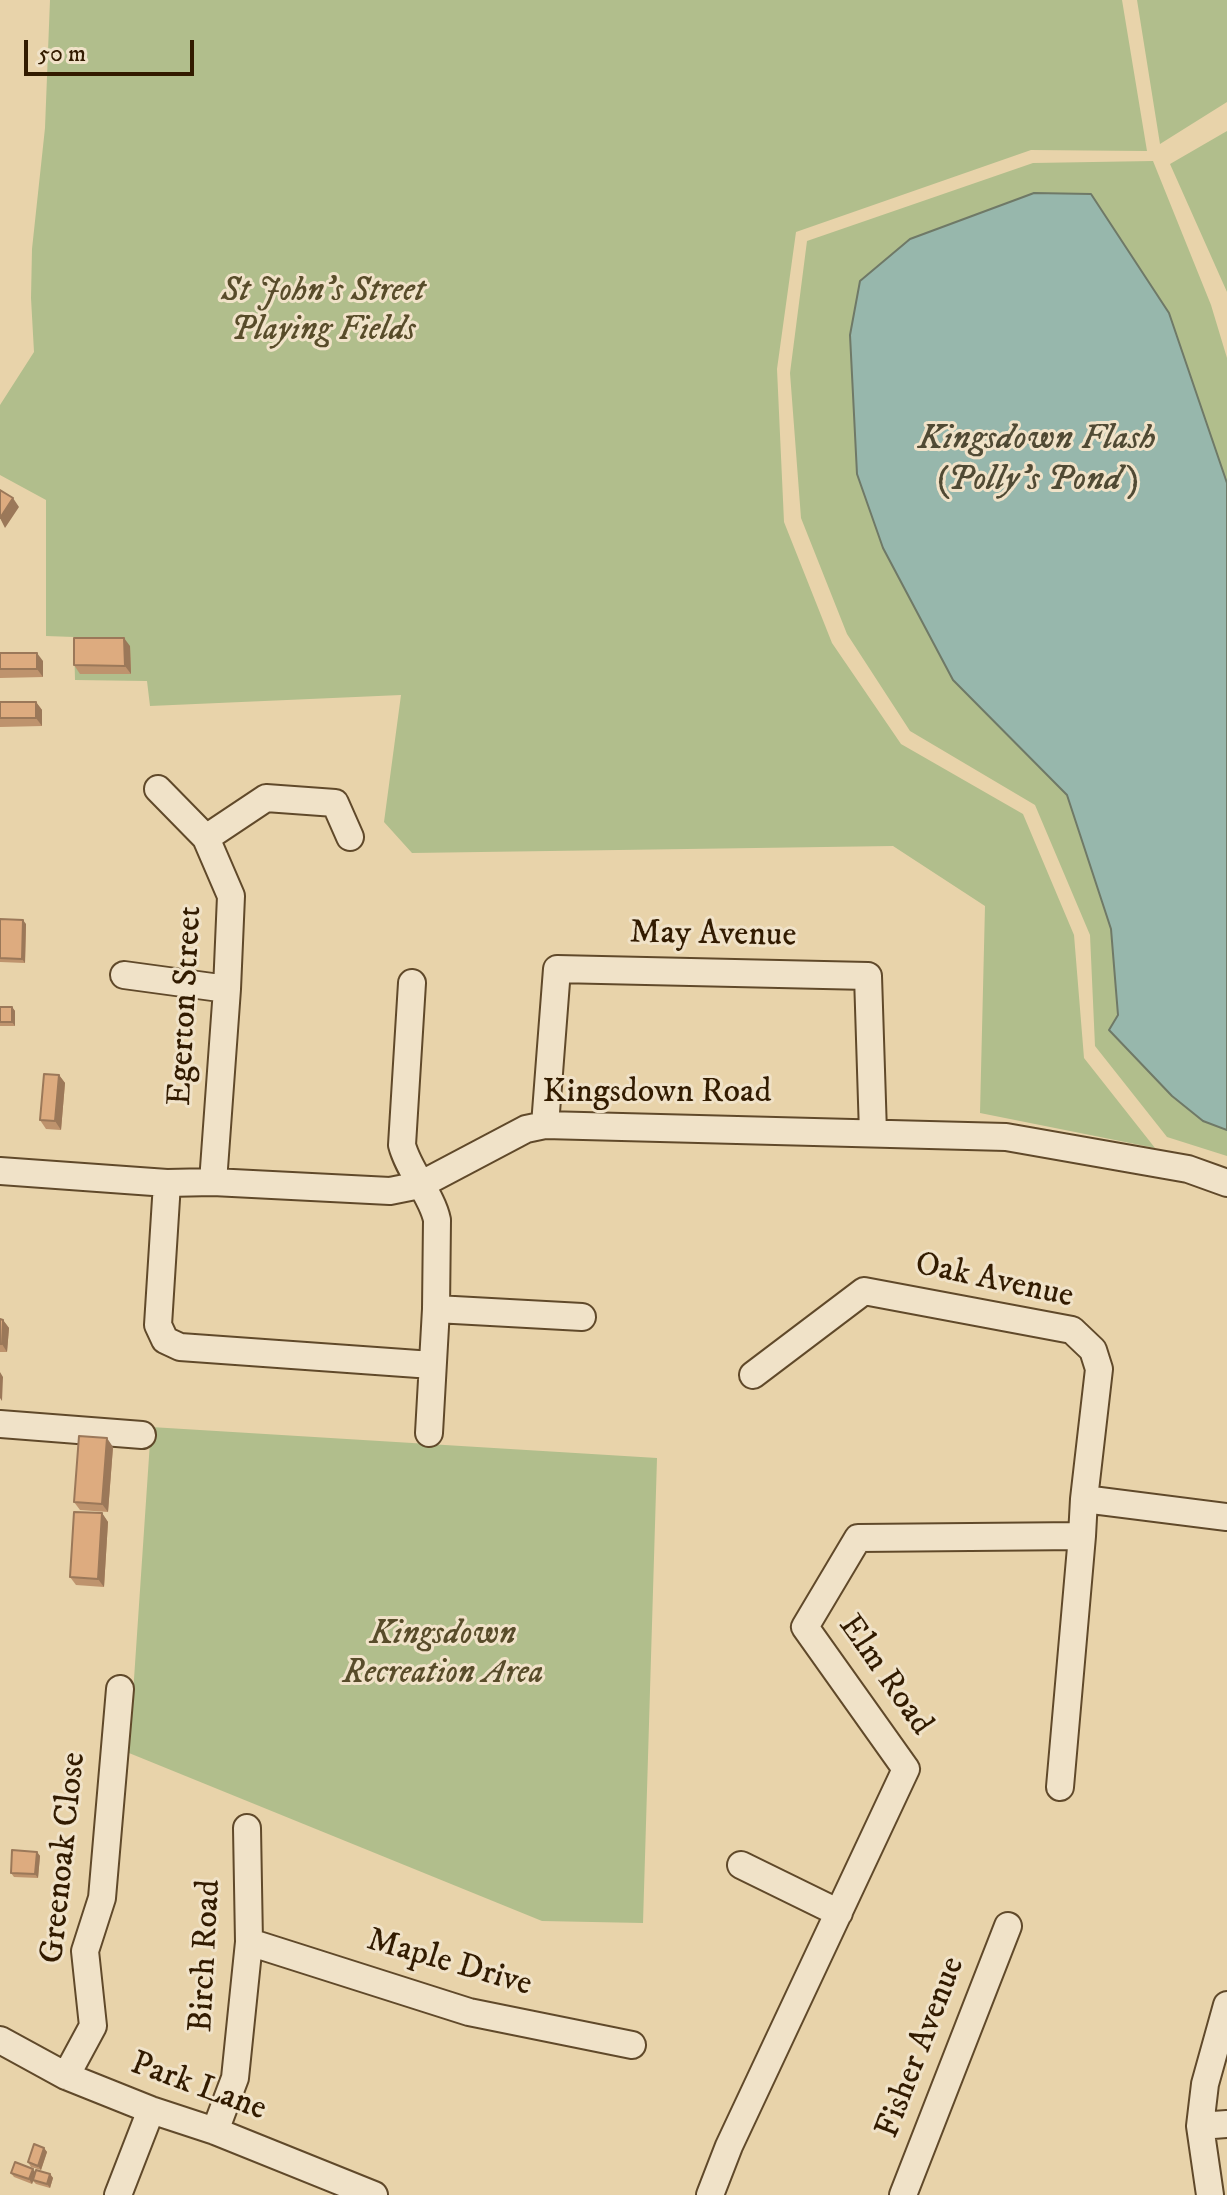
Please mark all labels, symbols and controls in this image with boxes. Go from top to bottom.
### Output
scale bar [28,24,198,74]
text: 50 m [38,39,86,69]
park label: St John's Street Playing Fields [221,273,425,352]
water label: Kingsdown Flash (Polly's Pond) [918,419,1156,504]
street label: Egerton Street [161,905,213,1107]
street label: May Avenue [629,914,797,958]
street label: Kingsdown Road [543,1074,771,1114]
street label: Oak Avenue [911,1245,1077,1319]
street label: Elm Road [828,1608,940,1744]
park label: Kingsdown Recreation Area [342,1616,544,1696]
street label: Greenoak Close [34,1750,96,1966]
street label: Birch Road [183,1879,231,2033]
street label: Maple Drive [362,1921,536,2007]
street label: Fisher Avenue [869,1952,975,2144]
street label: Park Lane [125,2045,271,2131]

